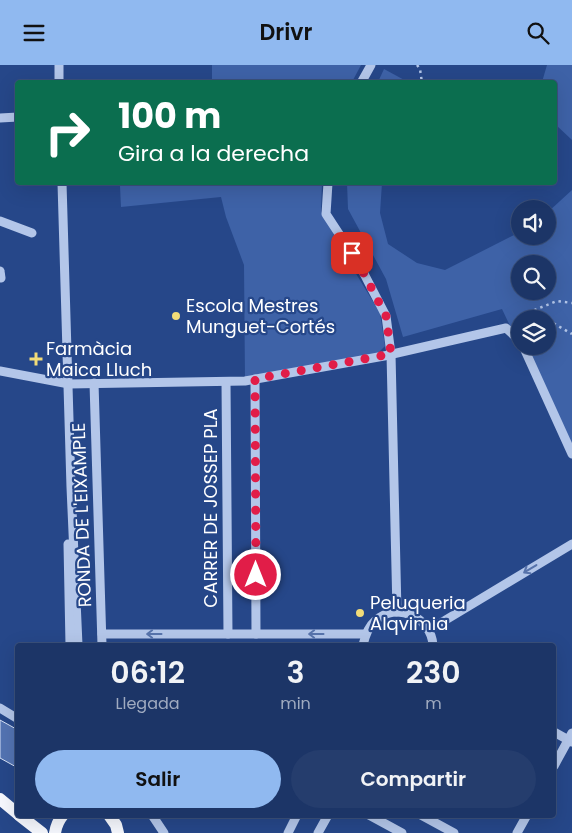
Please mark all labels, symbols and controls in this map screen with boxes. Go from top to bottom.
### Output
text: Drivr [260,17,312,48]
icon: menu [20,19,48,47]
icon: search [524,19,552,47]
text: 100 m [118,91,221,140]
icon: right [35,100,100,165]
text: Gira a la derecha [118,138,309,169]
map controls [511,200,556,355]
button: sound [511,200,556,245]
pin [331,232,373,274]
icon: arrive [338,239,366,267]
button: search [511,255,556,300]
place label: Escola Mestres Munguet-Cortés [186,293,335,339]
marker: Escola Mestres Munguet-Cortés [170,310,182,322]
button: layers [511,310,556,355]
place label: Farmàcia Maica Lluch [46,336,152,382]
marker: Farmàcia Maica Lluch [30,353,42,365]
street label: CARRER DE JOSSEP PLA [198,408,223,608]
street label: RONDA DE L'EIXAMPLE [66,422,97,608]
position arrow [229,548,281,600]
one-way arrow [524,564,538,574]
place label: Peluqueria Alqvimia [370,590,466,636]
marker: Peluqueria Alqvimia [354,607,366,619]
one-way arrow [146,629,162,639]
one-way arrow [309,629,325,639]
text: 06:12 [110,651,185,694]
text: 3 [286,651,304,694]
text: 230 [406,651,461,694]
text: Llegada [116,692,180,715]
text: min [280,692,311,715]
text: m [425,692,442,715]
button: Salir [35,750,281,808]
button: Compartir [291,750,536,808]

